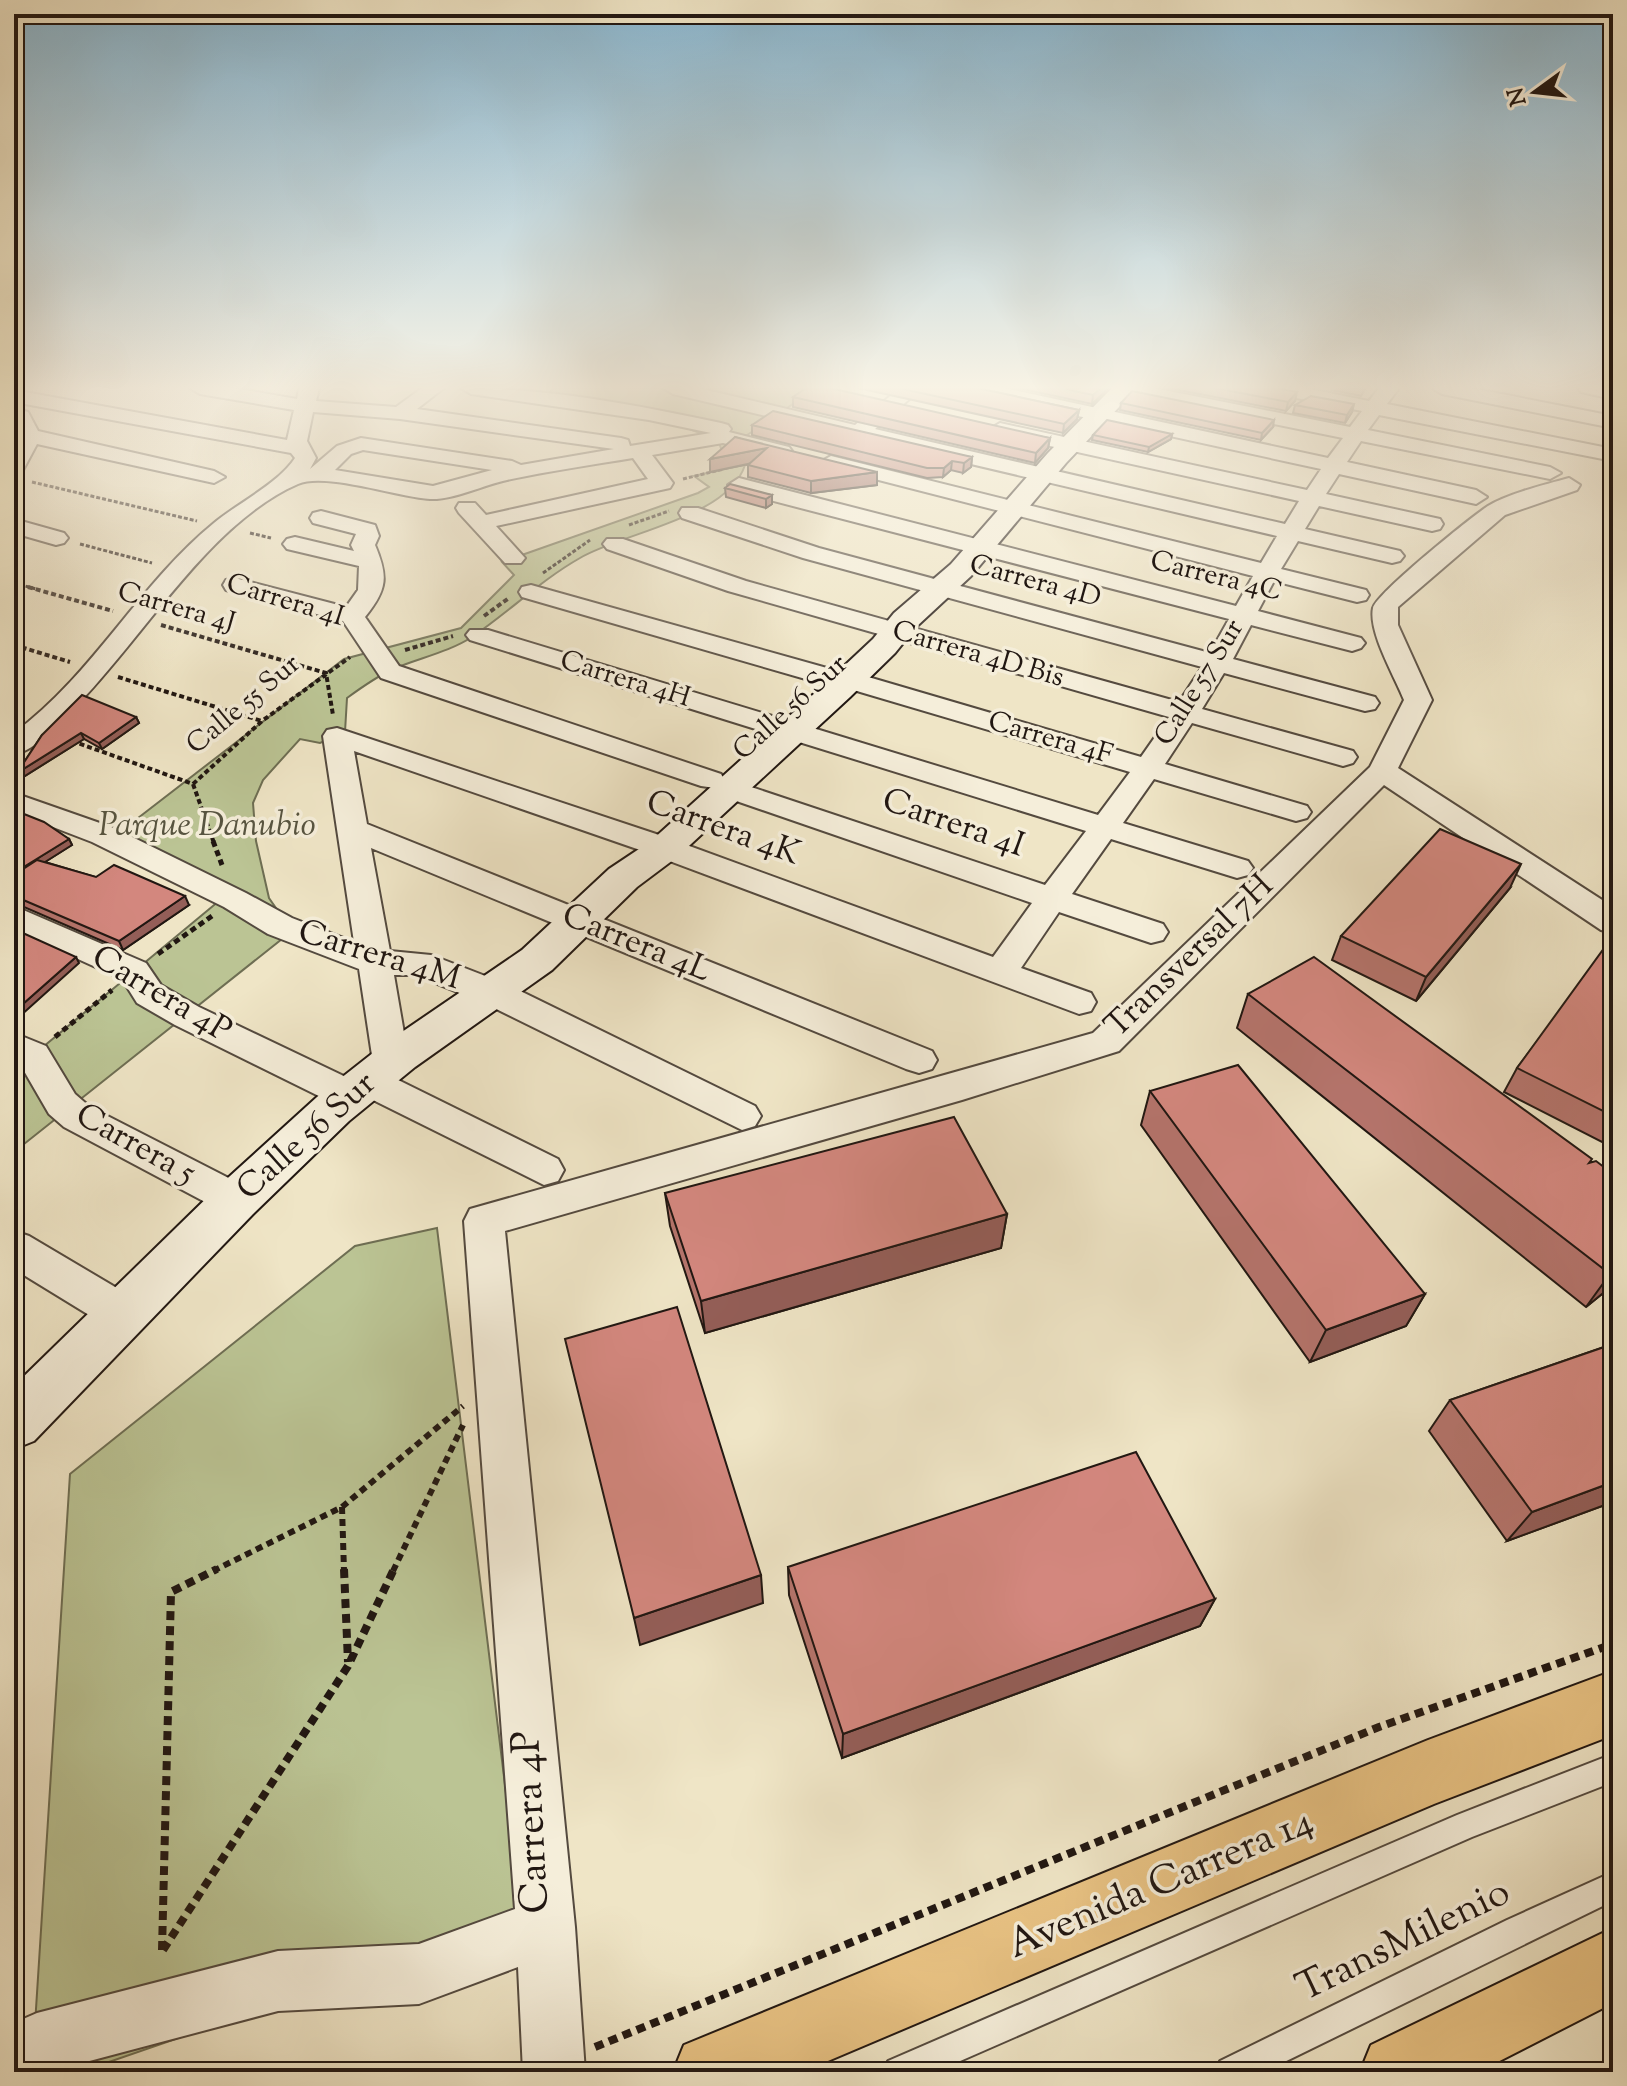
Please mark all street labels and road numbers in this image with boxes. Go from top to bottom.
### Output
street label: Carrera 4C [1146,541,1286,613]
street label: Carrera 4D [965,545,1105,619]
street label: Carrera 4I [221,564,349,638]
street label: Carrera 4J [113,572,239,644]
street label: Carrera 4D Bis [887,611,1069,699]
street label: Calle 57 Sur [1145,612,1255,754]
street label: Carrera 4H [555,641,695,719]
street label: Calle 55 Sur [178,645,310,765]
street label: Calle 56 Sur [725,645,858,770]
street label: Carrera 4F [983,702,1117,776]
street label: Carrera 4I [875,777,1031,871]
street label: Carrera 4K [639,778,807,880]
street label: Transversal 7H [1095,864,1285,1050]
street label: Carrera 4L [554,892,718,996]
street label: Carrera 4M [292,908,466,1004]
street label: Carrera 4P [82,934,240,1056]
street label: Calle 56 Sur [226,1061,388,1213]
street label: Carrera 5 [66,1092,204,1198]
street label: Carrera 4P [500,1729,566,1915]
street label: Avenida Carrera 14 [999,1795,1323,1975]
street label: TransMilenio [1287,1866,1521,2018]

